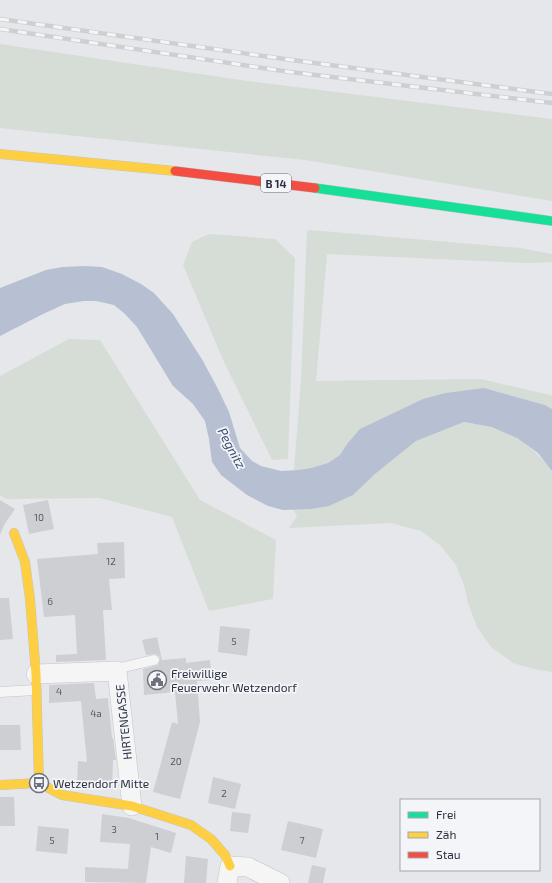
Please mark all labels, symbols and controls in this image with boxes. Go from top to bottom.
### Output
road number: B 14 [261,174,291,192]
water label: Pegnitz [215,425,250,472]
house number: 10 [34,511,44,523]
house number: 12 [106,555,116,567]
house number: 6 [47,595,53,607]
house number: 5 [231,635,237,647]
place label: Freiwillige Feuerwehr Wetzendorf [171,666,297,694]
public building icon: Freiwillige Feuerwehr Wetzendorf [146,669,168,691]
street label: HIRTENGASSE [112,683,134,760]
house number: 4 [56,685,62,697]
house number: 4a [90,707,102,719]
house number: 20 [170,755,182,767]
bus stop icon: Wetzendorf Mitte [28,772,50,794]
place label: Wetzendorf Mitte [53,776,149,790]
house number: 2 [221,787,227,799]
legend [400,799,540,871]
text: Frei [436,807,456,821]
house number: 3 [111,823,117,835]
text: Zäh [436,827,456,841]
house number: 1 [155,830,159,842]
house number: 5 [49,834,55,846]
house number: 7 [299,834,305,846]
text: Stau [436,847,461,861]

